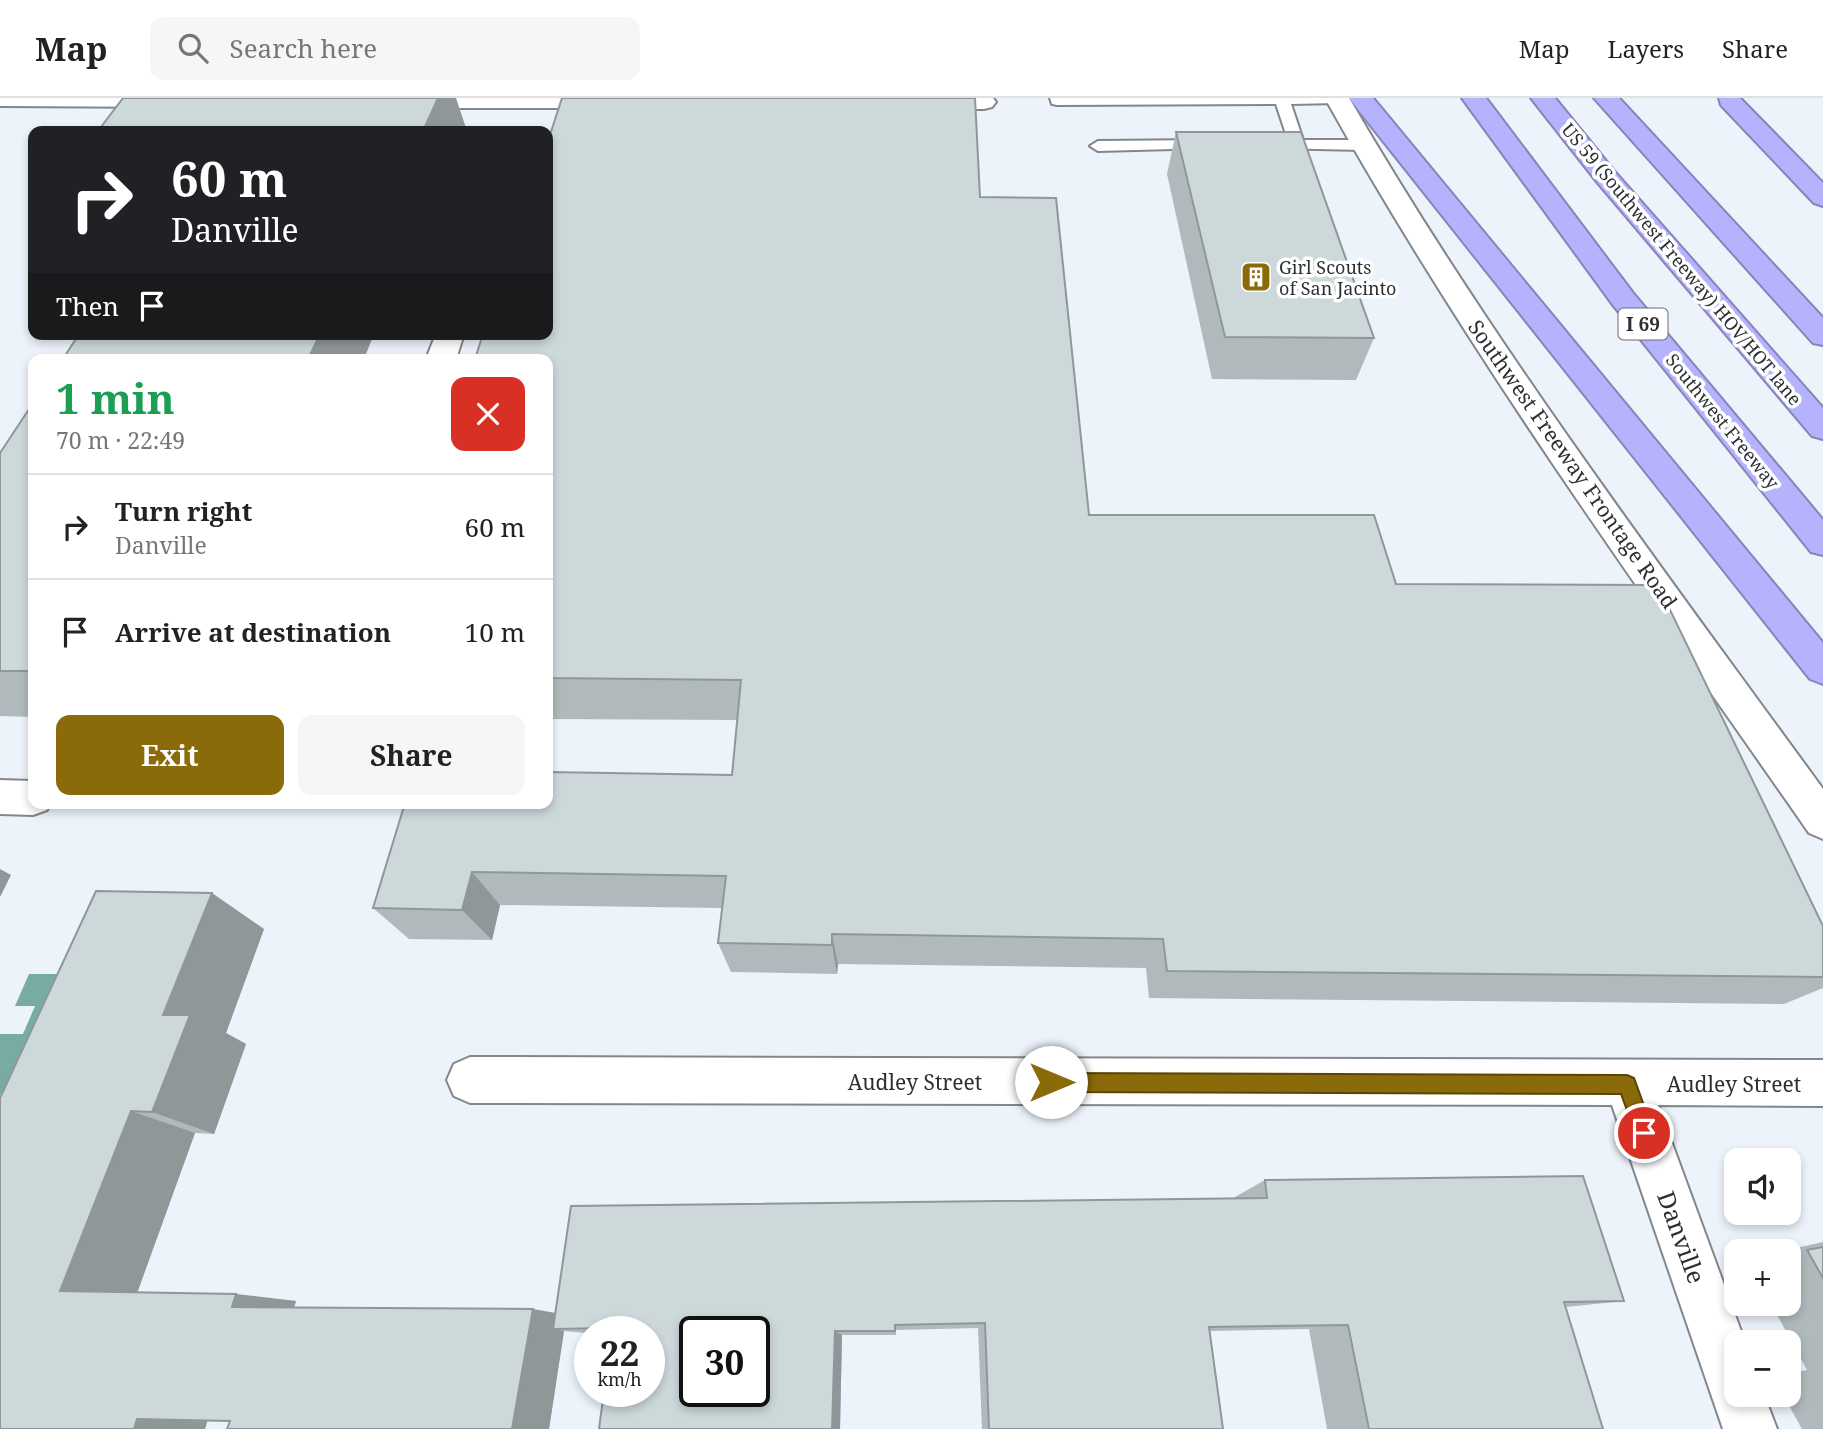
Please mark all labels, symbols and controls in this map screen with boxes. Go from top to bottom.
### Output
search box [150,17,640,80]
text: Map [35,26,108,71]
icon: search [174,29,212,67]
text: Search here [230,30,377,66]
text: Map [1519,32,1570,65]
text: Layers [1608,32,1684,65]
text: Share [1722,32,1788,65]
street label: US 59 (Southwest Freeway) HOV/HOT lane [1557,118,1807,410]
text: 60 m [171,145,287,211]
icon: right [56,154,147,245]
text: Danville [171,208,299,251]
place label: Girl Scouts of San Jacinto [1279,255,1396,300]
building icon: Girl Scouts of San Jacinto [1239,260,1273,294]
icon: arrive [133,287,171,325]
text: Then [56,288,119,324]
road number: I 69 [1618,308,1668,340]
street label: Southwest Freeway Frontage Road [1462,314,1684,614]
street label: Southwest Freeway [1661,348,1786,494]
text: 1 min [56,369,175,426]
button: close [451,377,525,451]
text: 70 m · 22:49 [56,424,185,456]
text: Turn right [115,493,252,529]
icon: right [56,508,94,546]
text: 60 m [465,509,525,545]
text: Danville [115,529,207,561]
icon: arrive [56,613,94,651]
text: Arrive at destination [115,614,391,650]
text: 10 m [465,614,525,650]
button: Exit [56,715,284,795]
button: Share [298,715,525,795]
position arrow [1014,1045,1088,1119]
street label: Audley Street [848,1068,982,1096]
street label: Audley Street [1667,1070,1801,1098]
pin [1614,1103,1674,1163]
icon: arrive [1625,1114,1663,1152]
map controls [1724,1148,1801,1407]
button: sound [1724,1148,1801,1225]
street label: Danville [1650,1186,1714,1288]
button: + [1724,1239,1801,1316]
speed limit sign: 30 [679,1316,770,1407]
text: 22 [600,1329,639,1376]
button: − [1724,1330,1801,1407]
text: km/h [597,1367,642,1391]

